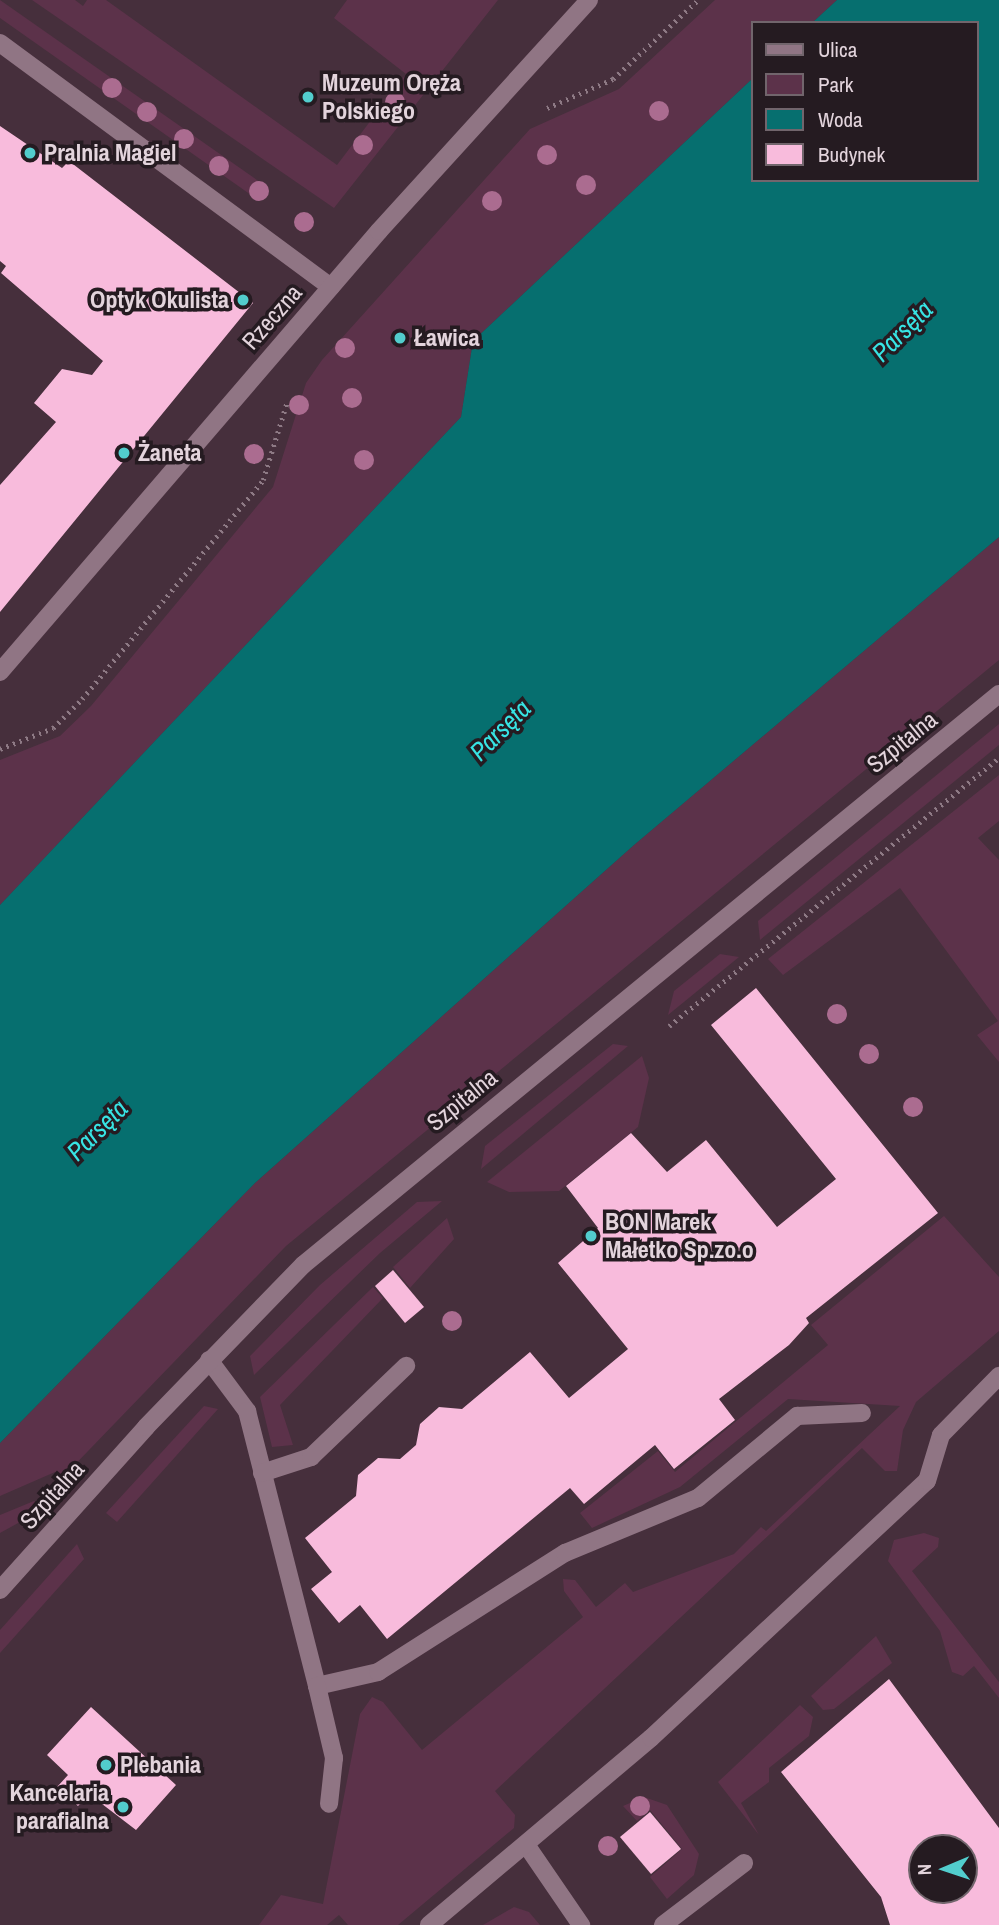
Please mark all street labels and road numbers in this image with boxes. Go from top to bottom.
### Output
street label: Rzeczna [236,279,308,355]
street label: Szpitalna [861,705,943,779]
street label: Szpitalna [421,1063,503,1137]
street label: Szpitalna [14,1455,90,1535]

